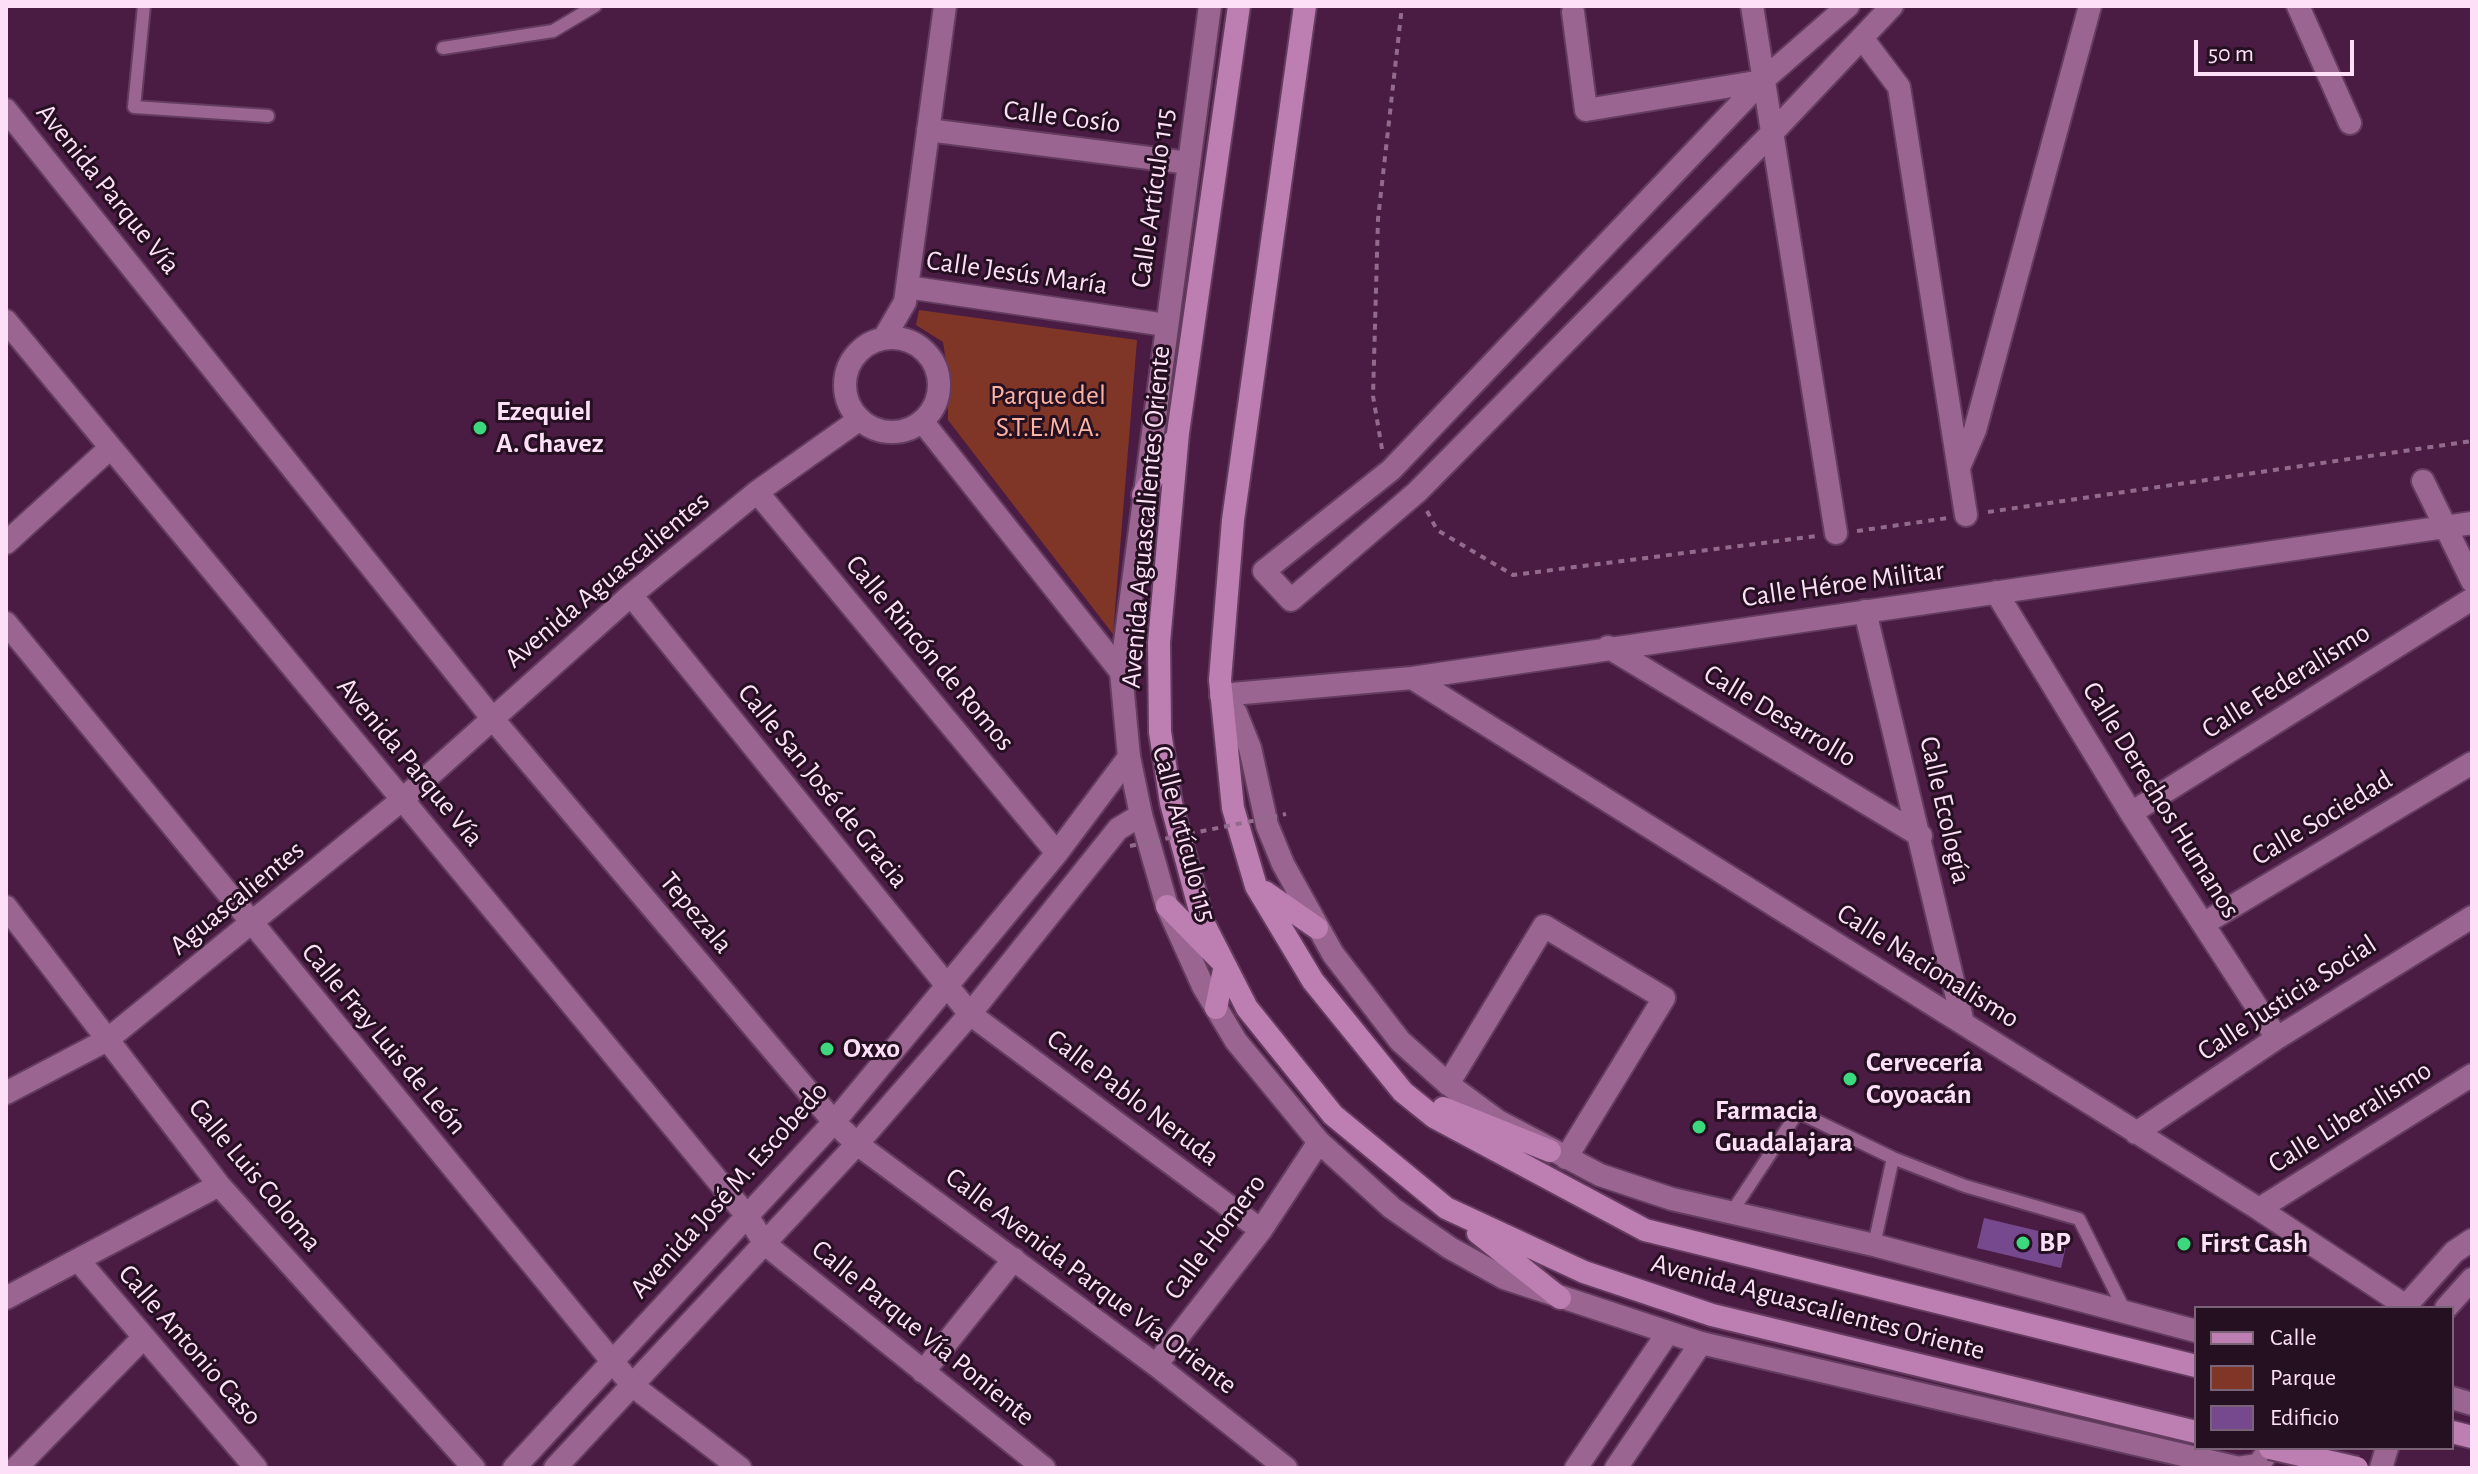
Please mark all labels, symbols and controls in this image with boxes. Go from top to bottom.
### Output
scale bar [2198,24,2358,74]
text: 50 m [2208,42,2254,66]
street label: Calle Cosío [1002,93,1122,141]
street label: Avenida Parque Vía [29,97,187,281]
street label: Calle Artículo 115 [1124,106,1182,290]
street label: Calle Jesús María [924,244,1110,302]
street label: Avenida Aguascalientes Oriente [1114,344,1178,690]
park label: Parque del S.T.E.M.A. [990,379,1106,445]
place label: Ezequiel A. Chavez [496,395,604,461]
marker: Ezequiel A. Chavez [471,419,489,437]
street label: Avenida Aguascalientes [498,485,716,675]
street label: Calle Rincón de Romos [838,548,1022,758]
street label: Calle Héroe Militar [1740,553,1946,615]
street label: Calle Federalismo [2196,616,2376,746]
street label: Calle Desarrollo [1698,657,1862,775]
street label: Avenida Parque Vía [330,671,490,853]
street label: Calle Derechos Humanos [2075,676,2247,924]
street label: Calle San José de Gracia [730,677,916,895]
street label: Calle Ecología [1912,733,1978,887]
street label: Calle Artículo 115 [1144,742,1224,926]
street label: Calle Sociedad [2246,763,2398,873]
street label: Aguascalientes [163,833,311,963]
street label: Tepezala [652,865,740,961]
street label: Calle Nacionalismo [1831,896,2025,1036]
street label: Calle Justicia Social [2191,928,2383,1068]
street label: Calle Fray Luis de León [294,936,474,1142]
street label: Calle Pablo Neruda [1040,1022,1226,1174]
place label: Oxxo [843,1032,900,1066]
marker: Oxxo [818,1040,836,1058]
place label: Cervecería Coyoacán [1866,1046,1983,1112]
street label: Calle Liberalismo [2262,1053,2438,1181]
marker: Cervecería Coyoacán [1841,1070,1859,1088]
street label: Avenida José M. Escobedo [623,1075,835,1305]
street label: Calle Luis Coloma [181,1091,329,1259]
place label: Farmacia Guadalajara [1715,1094,1853,1160]
marker: Farmacia Guadalajara [1690,1118,1708,1136]
street label: Calle Avenida Parque Vía Oriente [939,1160,1243,1402]
street label: Calle Homero [1157,1167,1273,1307]
place label: BP [2039,1226,2071,1260]
place label: First Cash [2200,1227,2308,1261]
street label: Calle Parque Vía Poniente [805,1233,1041,1433]
marker: BP [2014,1234,2032,1252]
marker: First Cash [2175,1235,2193,1253]
street label: Avenida Aguascalientes Oriente [1648,1246,1988,1368]
street label: Calle Antonio Caso [111,1258,269,1432]
legend [2194,1306,2454,1450]
text: Calle [2270,1326,2317,1350]
text: Parque [2270,1366,2336,1390]
text: Edificio [2270,1406,2339,1430]

